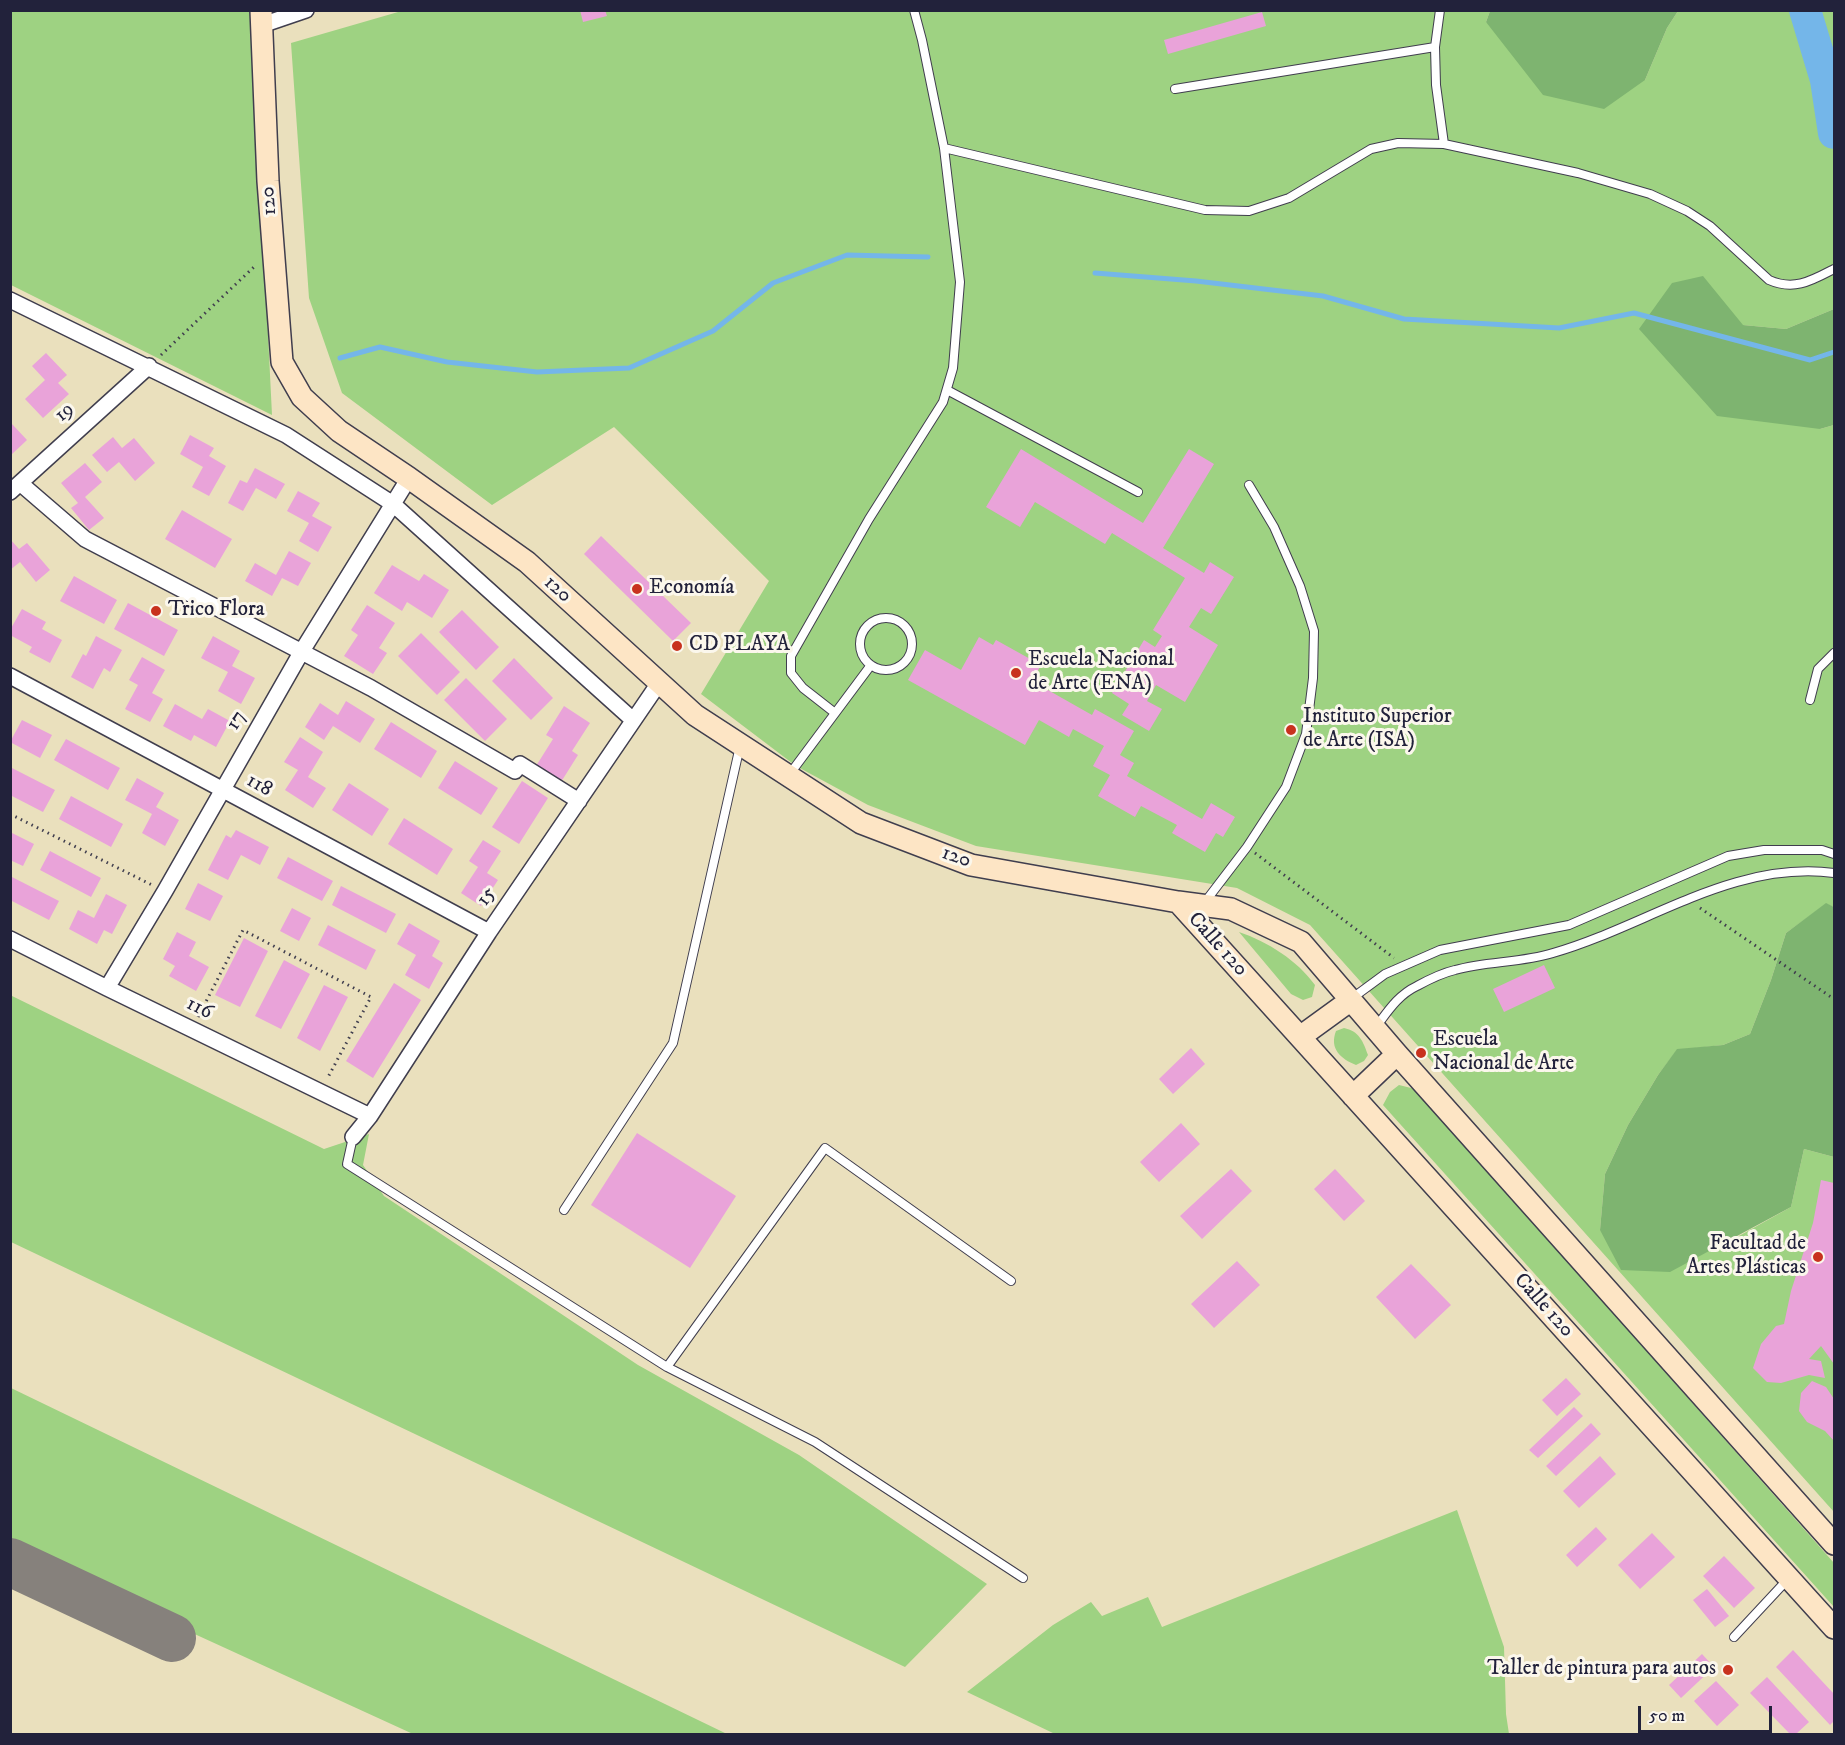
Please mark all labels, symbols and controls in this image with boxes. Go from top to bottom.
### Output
street label: 120 [256,185,284,217]
street label: 19 [50,398,80,428]
street label: 120 [538,571,576,609]
place label: Economía [649,576,734,602]
marker: Economía [630,582,644,596]
place label: Trico Flora [168,598,265,624]
marker: Trico Flora [149,604,163,618]
place label: CD PLAYA [689,633,790,659]
marker: CD PLAYA [670,639,684,653]
place label: Escuela Nacional de Arte (ENA) [1028,648,1174,698]
marker: Escuela Nacional de Arte (ENA) [1009,666,1023,680]
place label: Instituto Superior de Arte (ISA) [1303,705,1452,755]
street label: 17 [221,707,253,735]
marker: Instituto Superior de Arte (ISA) [1284,723,1298,737]
street label: 118 [242,769,276,803]
street label: 120 [938,841,974,875]
street label: 15 [472,882,502,912]
street label: Calle 120 [1182,908,1252,982]
street label: 116 [182,992,216,1026]
place label: Escuela Nacional de Arte [1433,1028,1574,1078]
marker: Escuela Nacional de Arte [1414,1046,1428,1060]
place label: Facultad de Artes Plásticas [1686,1232,1806,1282]
marker: Facultad de Artes Plásticas [1811,1250,1825,1264]
street label: Calle 120 [1508,1269,1578,1343]
place label: Taller de pintura para autos [1487,1657,1716,1683]
marker: Taller de pintura para autos [1721,1663,1735,1677]
scale bar [1641,1694,1774,1732]
text: 50 m [1649,1705,1685,1727]

